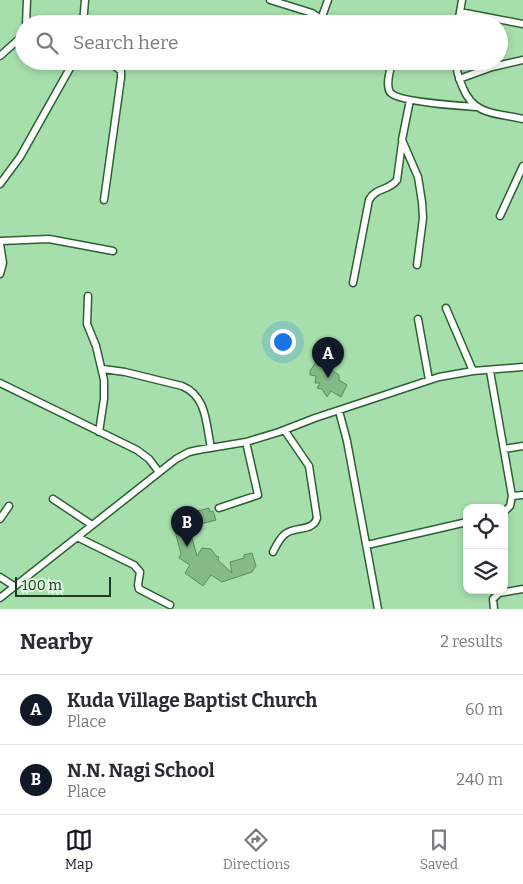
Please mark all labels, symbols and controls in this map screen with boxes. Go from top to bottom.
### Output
search box [15,15,508,70]
icon: search [33,29,61,57]
text: Search here [73,31,178,54]
your location [270,329,296,355]
pin: A [312,337,344,378]
map controls [463,504,508,594]
button: locate [463,504,508,549]
pin: B [171,506,203,547]
button: layers [463,549,508,594]
scale bar [15,574,111,597]
text: 100 m [22,577,62,594]
text: Nearby [20,629,93,655]
text: 2 results [440,632,503,651]
text: Kuda Village Baptist Church [67,689,317,712]
text: A [30,700,42,719]
text: 60 m [465,700,503,719]
text: Place [67,712,106,731]
text: N.N. Nagi School [67,759,215,782]
text: B [31,770,41,789]
text: 240 m [456,770,503,789]
text: Place [67,782,106,801]
tab: Map [65,826,93,873]
tab: Directions [223,826,290,873]
tab: Saved [420,826,458,873]

